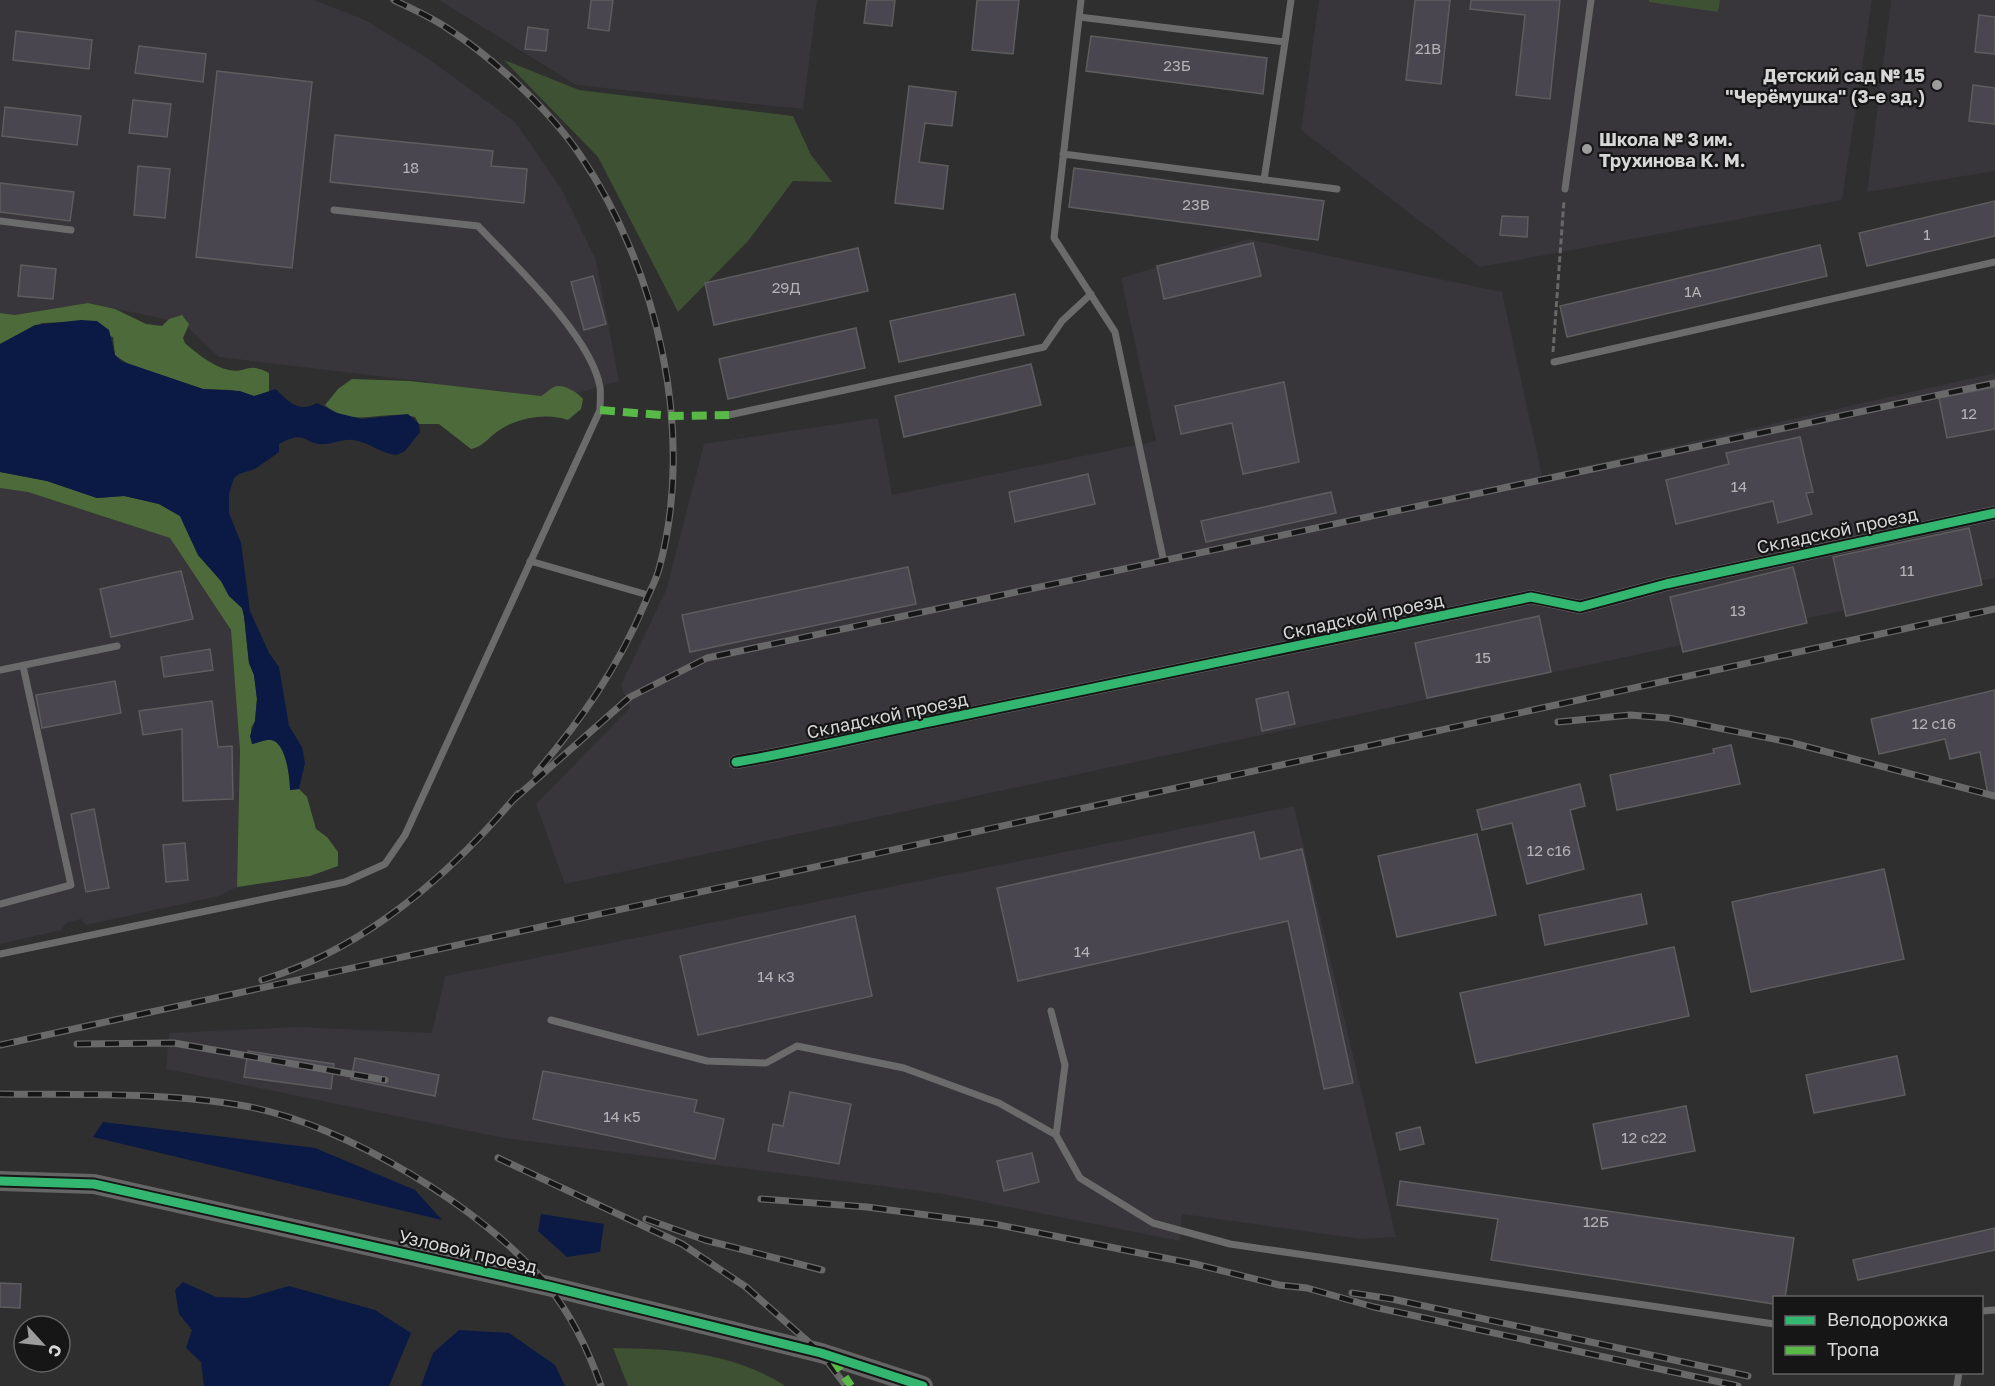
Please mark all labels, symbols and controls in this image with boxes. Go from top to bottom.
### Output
house number: 21В [1415,39,1441,57]
house number: 23Б [1163,56,1191,74]
place label: Детский сад № 15 "Черёмушка" (3-е зд.) [1725,64,1925,107]
marker: Детский сад № 15 "Черёмушка" (3-е зд.) [1930,78,1944,92]
place label: Школа № 3 им. Трухинова К. М. [1599,128,1746,171]
marker: Школа № 3 им. Трухинова К. М. [1580,142,1594,156]
house number: 18 [403,158,419,176]
house number: 23В [1182,195,1210,213]
house number: 1 [1923,225,1931,243]
house number: 29Д [772,278,800,296]
house number: 1А [1684,282,1702,300]
house number: 12 [1961,404,1977,422]
house number: 14 [1731,477,1747,495]
street label: Складской проезд [1754,502,1920,558]
house number: 11 [1900,561,1914,579]
street label: Складской проезд [1280,588,1446,644]
house number: 13 [1730,601,1746,619]
house number: 15 [1475,648,1491,666]
street label: Складской проезд [804,687,970,743]
house number: 12 с16 [1912,714,1956,732]
house number: 12 с16 [1527,841,1571,859]
house number: 14 [1074,942,1090,960]
house number: 14 к3 [757,967,795,985]
house number: 14 к5 [603,1107,641,1125]
house number: 12 с22 [1621,1128,1667,1146]
house number: 12Б [1583,1212,1609,1230]
street label: Узловой проезд [397,1224,540,1278]
legend [1773,1296,1983,1374]
text: Велодорожка [1827,1308,1948,1330]
north arrow [12,1314,72,1374]
text: Тропа [1827,1338,1879,1360]
text: С [44,1341,67,1360]

